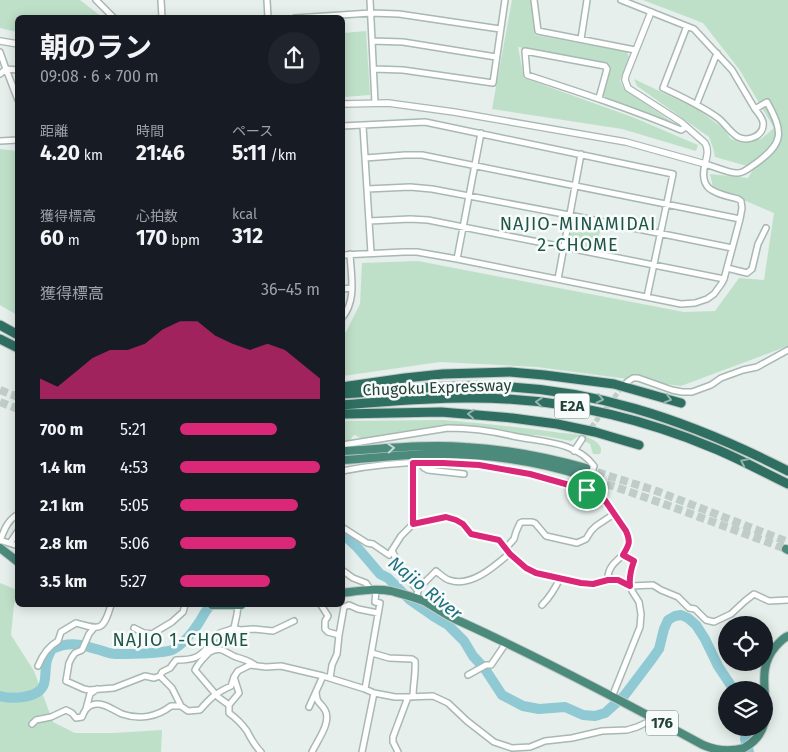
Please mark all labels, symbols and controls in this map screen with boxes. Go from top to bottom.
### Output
text: 朝のラン [40,31,152,64]
button: share [268,32,320,84]
text: 09:08 · 6 × 700 m [40,67,159,86]
text: 距離 [40,123,68,140]
text: 時間 [136,123,164,140]
text: ペース [232,123,273,140]
text: 4.20 [40,140,80,166]
text: 21:46 [136,140,185,166]
text: 5:11 [232,140,267,166]
text: km [80,147,103,164]
text: /km [267,147,297,164]
text: kcal [232,206,257,223]
text: 獲得標高 [40,208,96,225]
text: 心拍数 [136,208,178,225]
district label: NAJIO-MINAMIDAI 2-CHOME [500,213,656,256]
text: 312 [232,223,263,249]
text: 60 [40,225,64,251]
text: 170 [136,225,168,251]
text: m [64,232,80,249]
text: bpm [168,232,200,249]
text: 36–45 m [261,280,320,299]
text: 獲得標高 [40,284,104,303]
street label: Chugoku Expressway [362,375,512,400]
one-way arrow [663,393,671,403]
road number: E2A [554,394,590,418]
one-way arrow [596,394,605,404]
one-way arrow [535,396,543,407]
one-way arrow [467,409,475,420]
text: 700 m [40,420,83,439]
text: 5:21 [120,420,146,439]
one-way arrow [387,443,395,454]
text: 1.4 km [40,458,86,477]
text: 4:53 [120,458,148,477]
one-way arrow [740,458,749,469]
pin [566,469,608,511]
icon: arrive [573,476,601,504]
text: 2.1 km [40,496,84,515]
text: 5:05 [120,496,149,515]
text: 2.8 km [40,534,88,553]
text: 5:06 [120,534,149,553]
water label: Najio River [384,552,467,625]
text: 3.5 km [40,572,87,591]
text: 5:27 [120,572,147,591]
map controls [718,616,773,736]
button: locate [718,616,773,671]
district label: NAJIO 1-CHOME [113,629,249,651]
button: layers [718,681,773,736]
road number: 176 [646,710,678,736]

